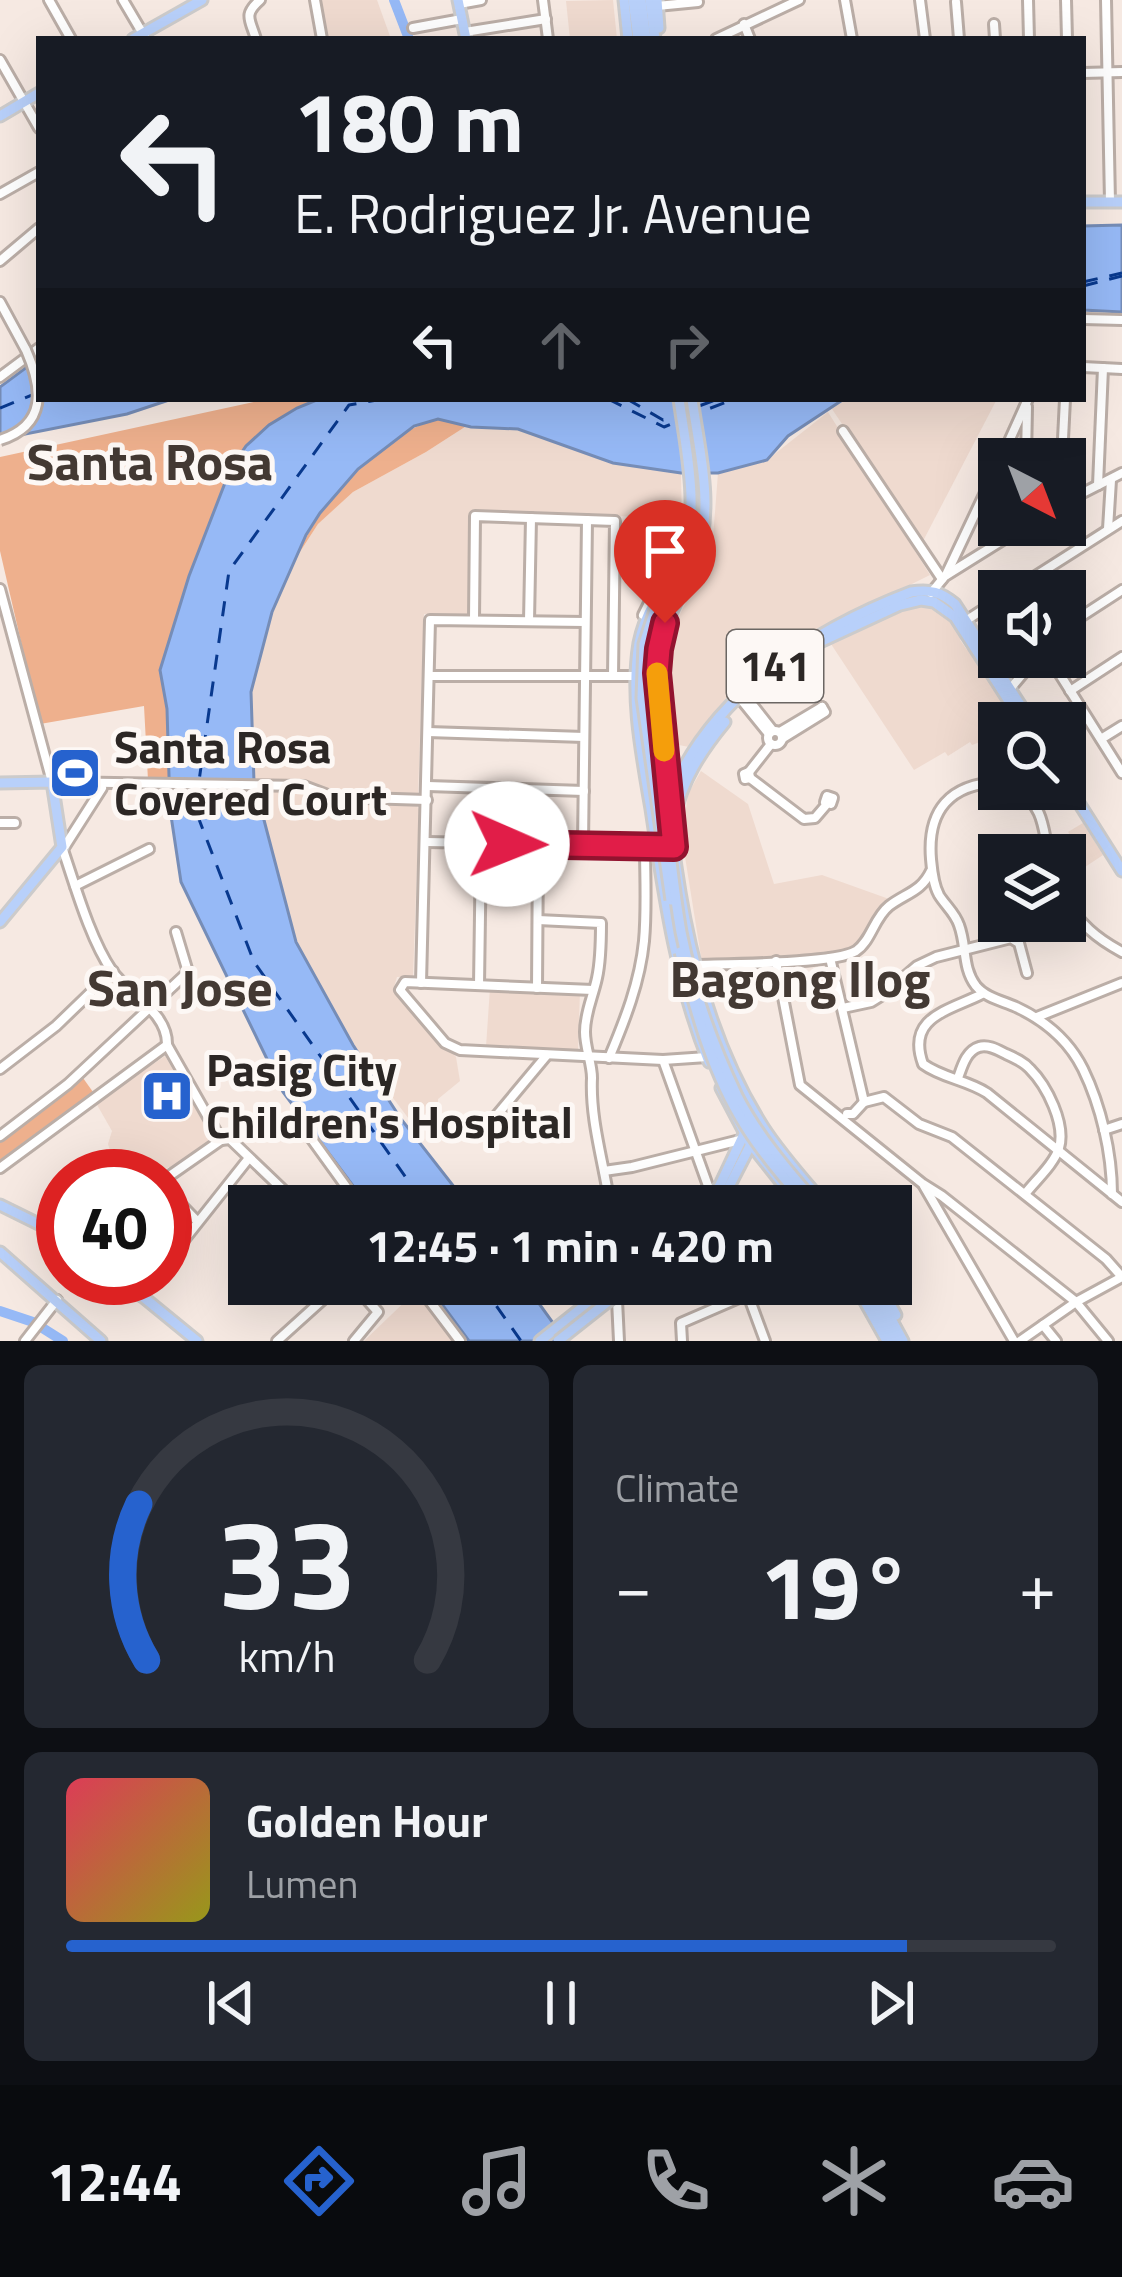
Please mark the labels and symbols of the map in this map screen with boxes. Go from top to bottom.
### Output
district label: Santa Rosa [27,422,273,500]
north arrow [978,438,1086,546]
pin [614,500,716,623]
road number: 141 [727,630,823,702]
place label: Santa Rosa Covered Court [114,712,387,832]
sports icon: Santa Rosa Covered Court [47,745,103,801]
position arrow [444,781,570,907]
district label: Bagong Ilog [670,939,930,1017]
district label: San Jose [87,948,273,1026]
place label: Pasig City Children's Hospital [206,1035,573,1155]
hospital icon: Pasig City Children's Hospital [139,1068,195,1124]
speed limit sign: 40 [36,1149,192,1305]

